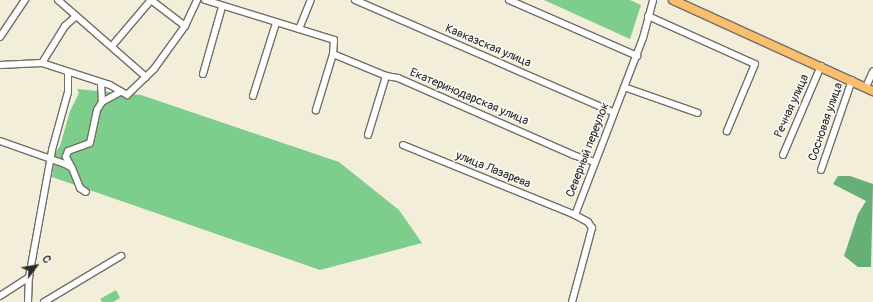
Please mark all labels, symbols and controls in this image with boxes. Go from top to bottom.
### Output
street label: Кавказская улица [443,21,533,71]
street label: Екатеринодарская улица [407,65,531,129]
street label: Речная улица [772,72,812,140]
street label: Сосновая улица [806,81,846,163]
street label: Северный переулок [563,100,613,200]
street label: улица Лазарева [453,148,533,192]
north arrow [16,246,56,286]
text: С [39,253,54,266]

